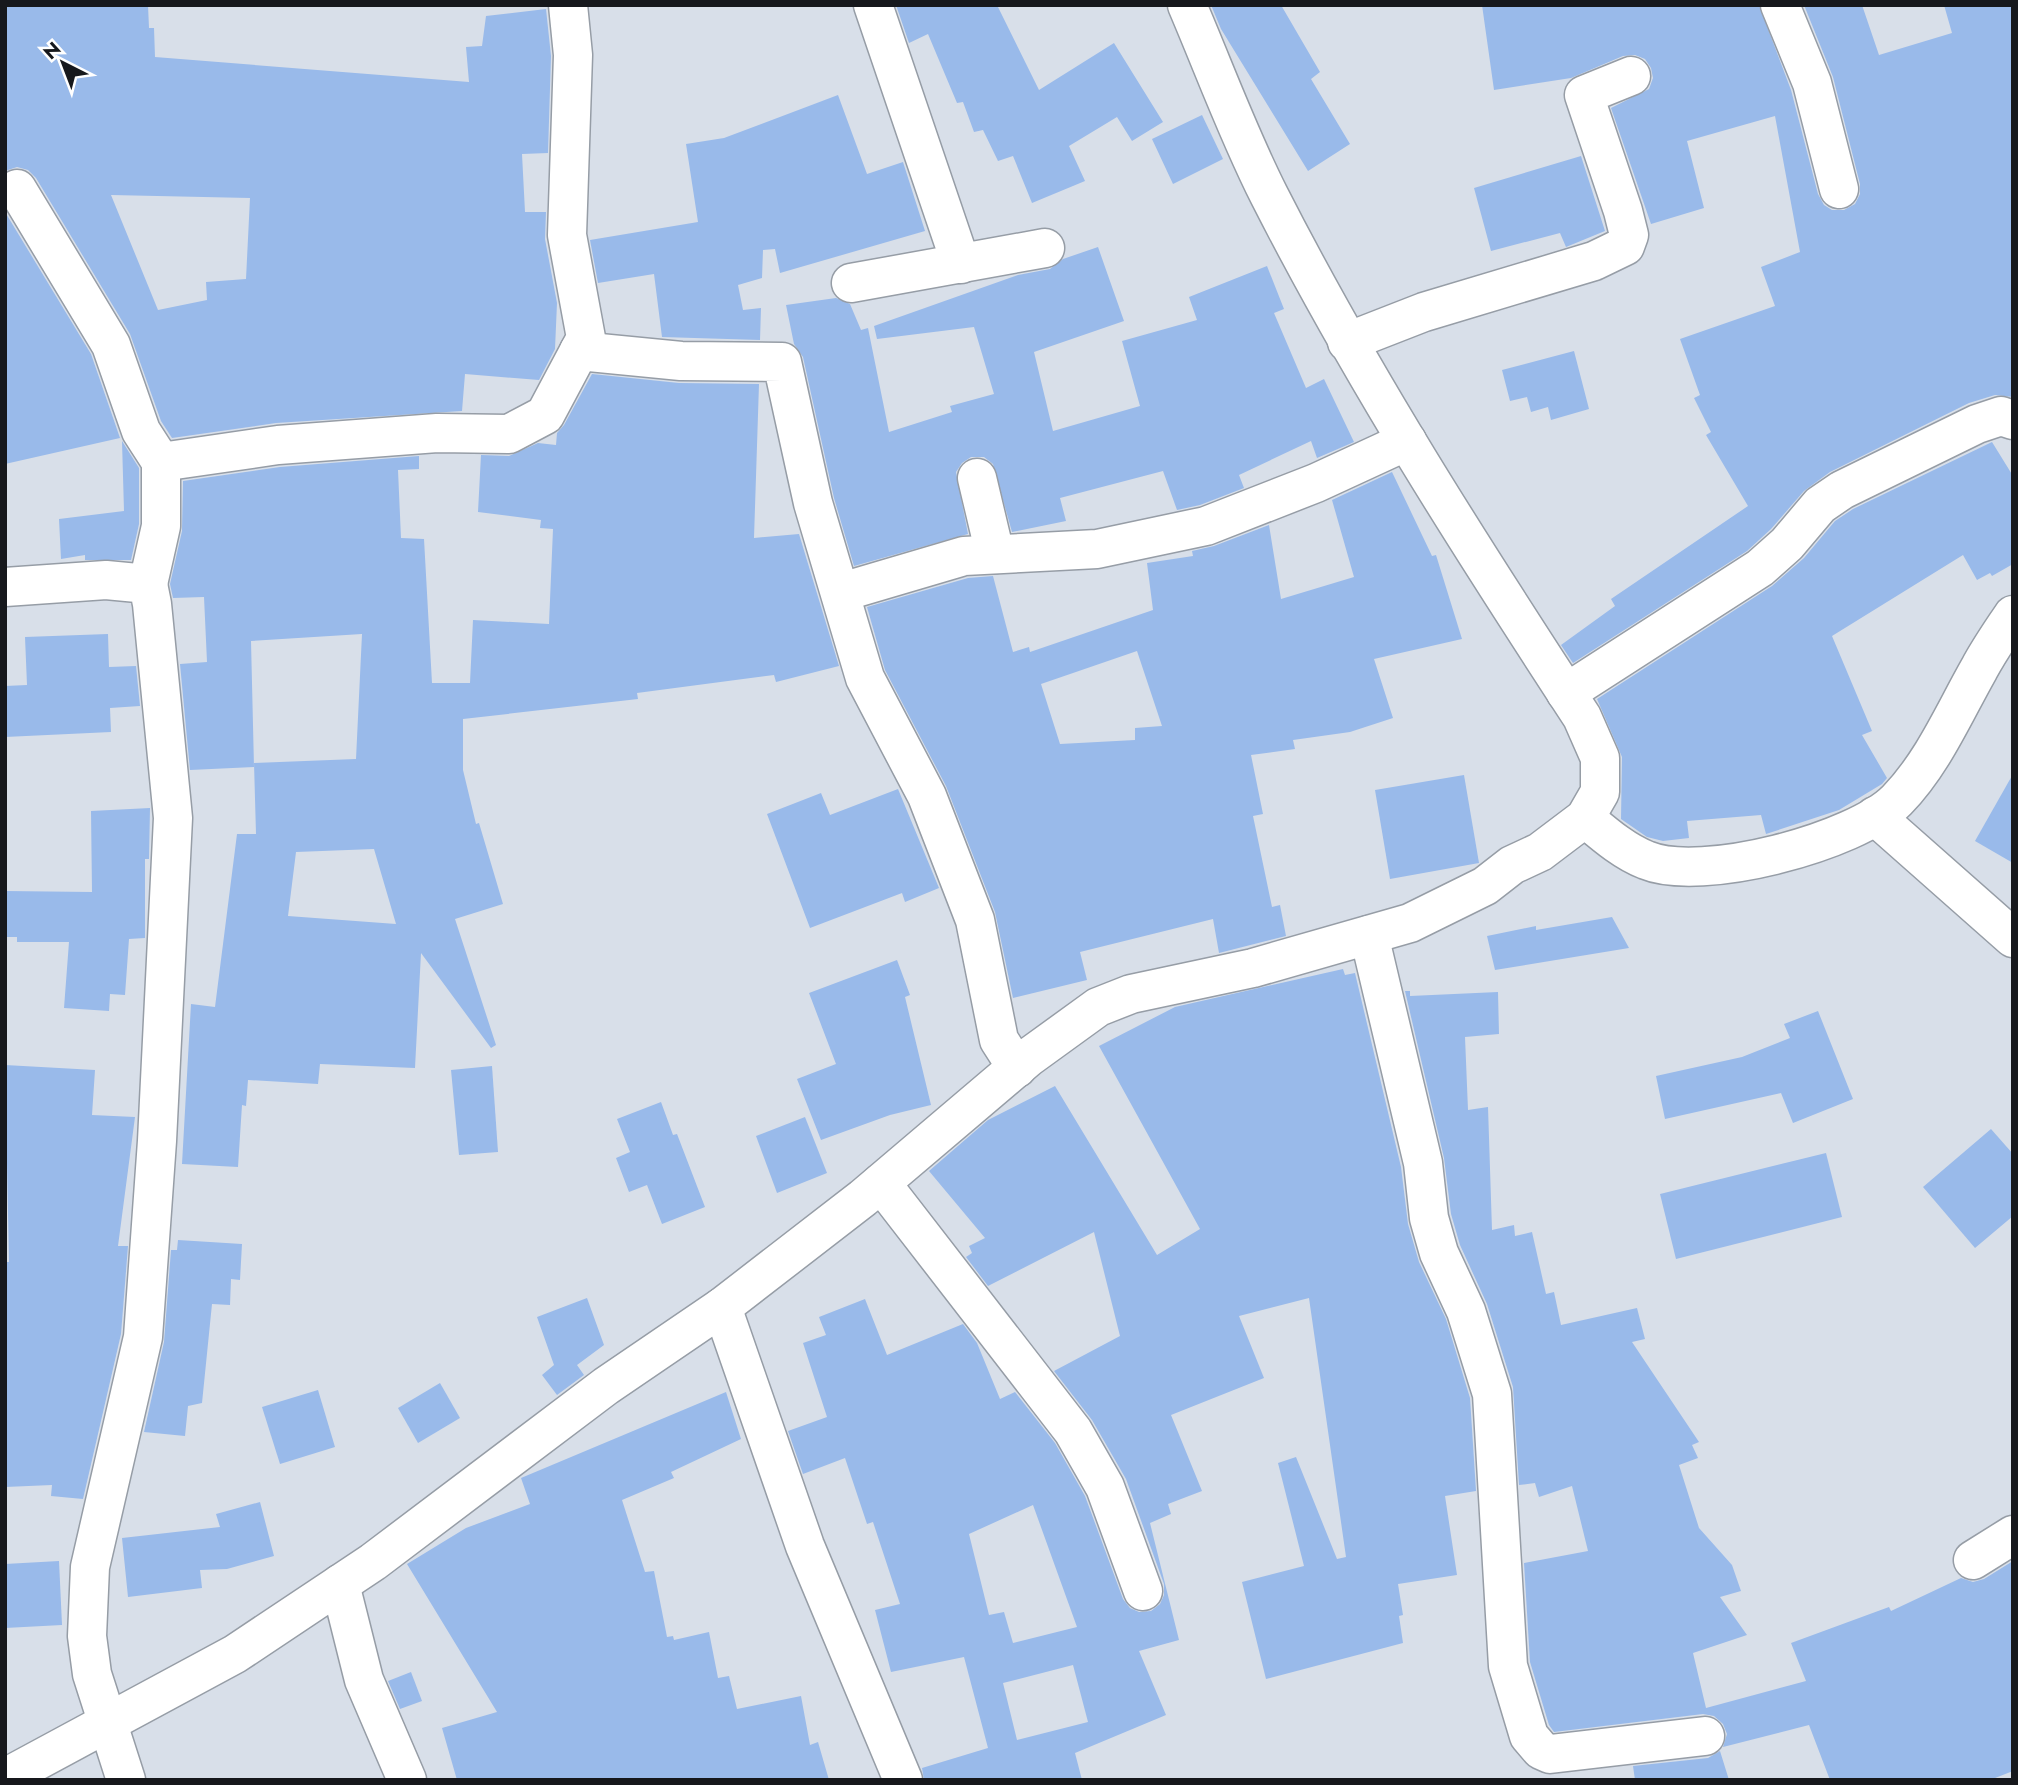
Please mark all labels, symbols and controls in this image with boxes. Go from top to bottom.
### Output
north arrow [28,28,98,98]
text: N [37,36,67,66]

